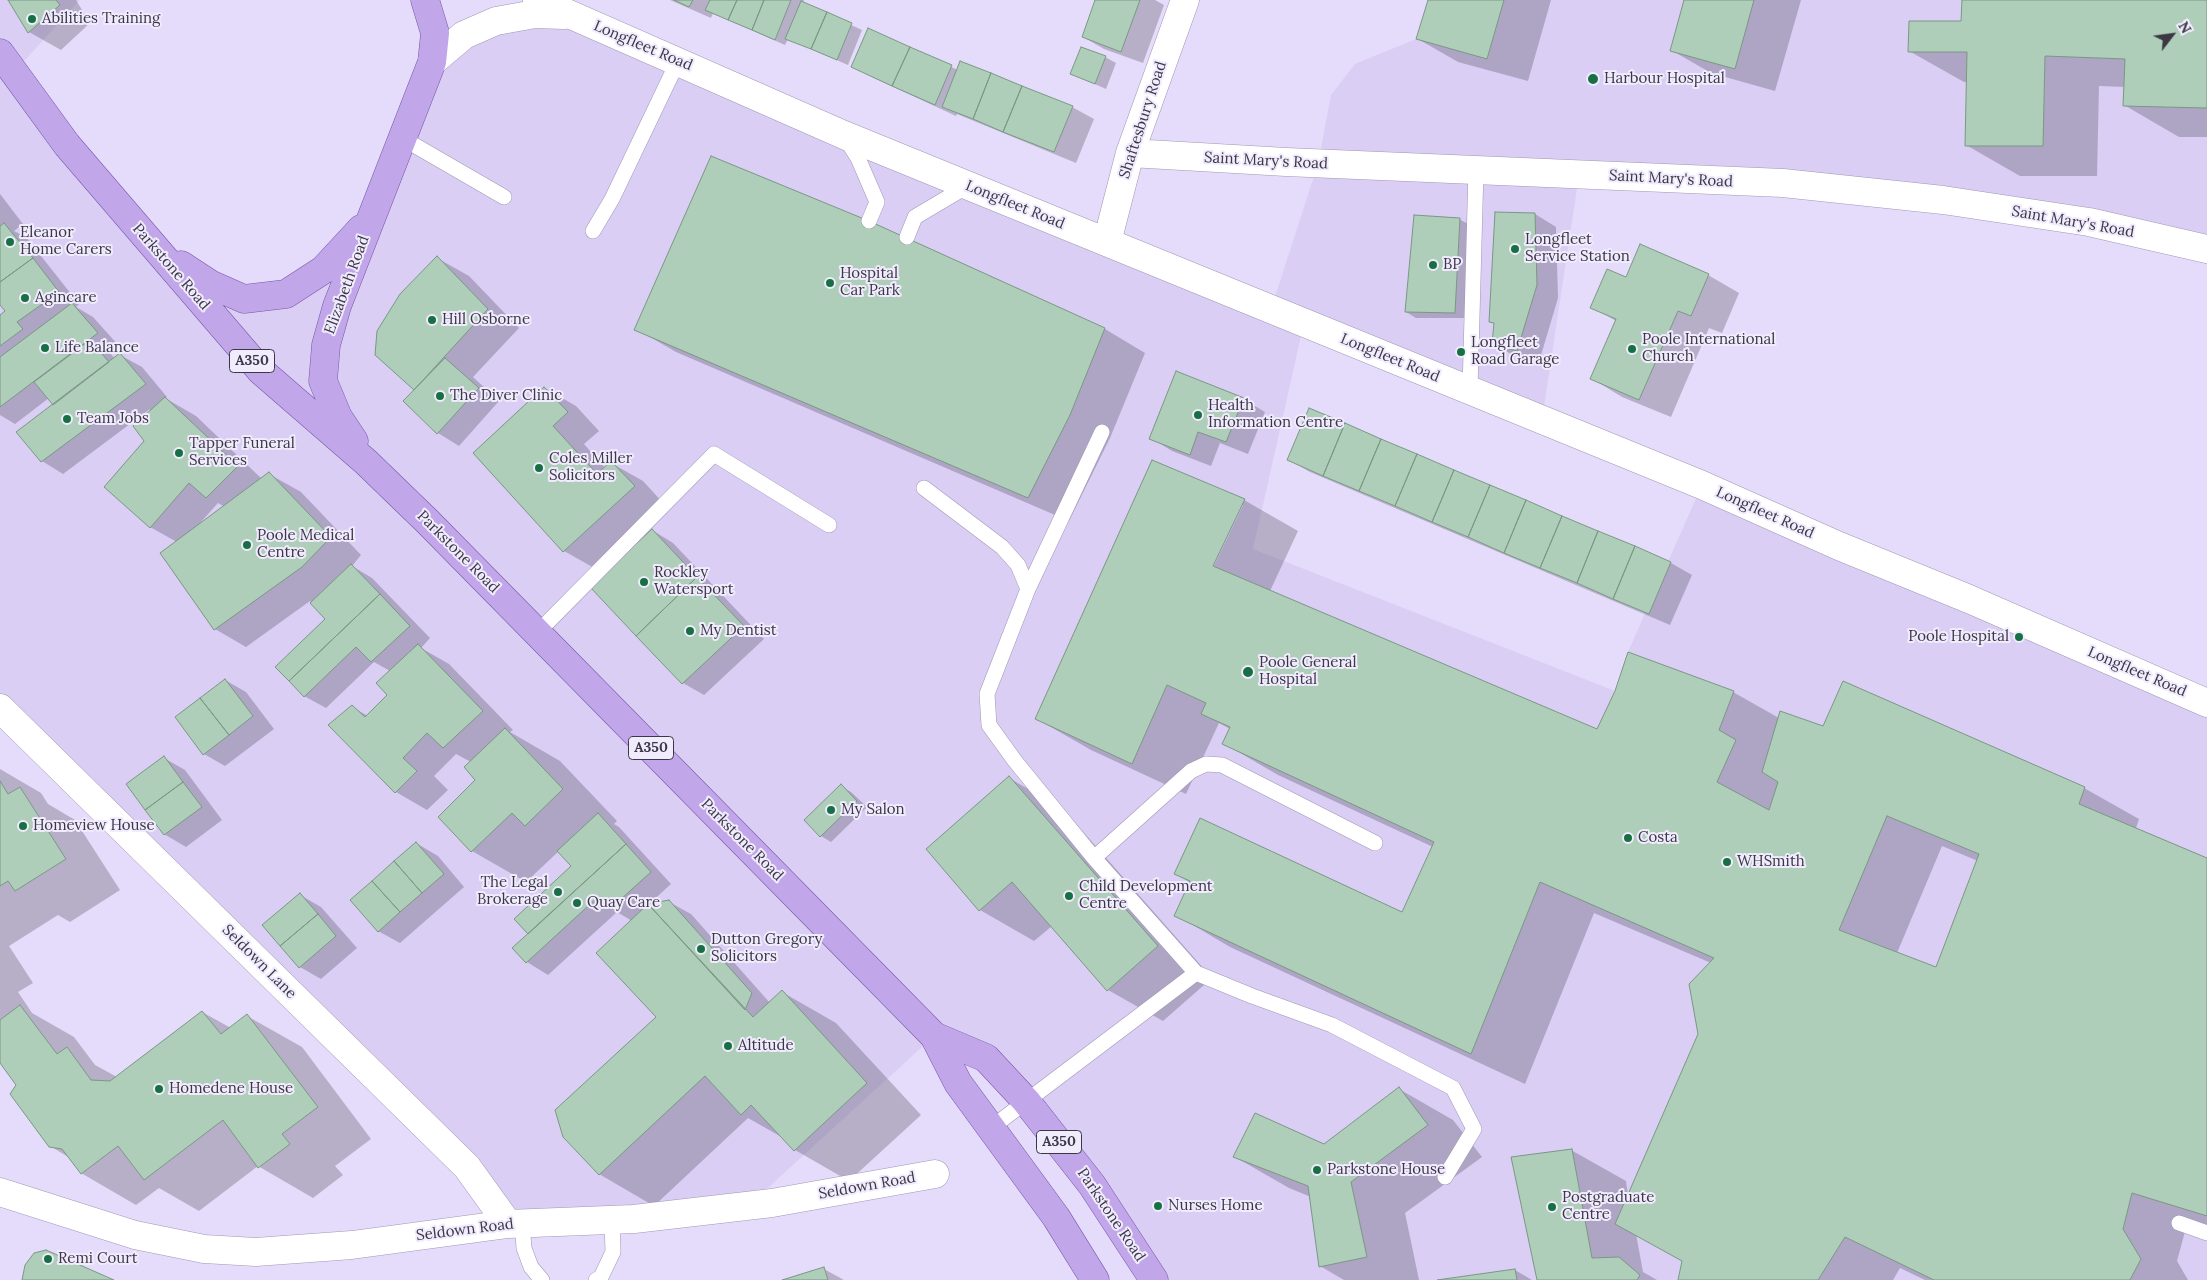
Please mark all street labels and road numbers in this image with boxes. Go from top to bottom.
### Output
street label: Longfleet Road [591,17,695,75]
street label: Shaftesbury Road [1116,59,1170,181]
street label: Saint Mary's Road [1204,149,1328,173]
street label: Saint Mary's Road [1609,167,1733,191]
street label: Longfleet Road [963,177,1067,233]
street label: Saint Mary's Road [2010,202,2136,242]
street label: Parkstone Road [129,220,213,314]
street label: Elizabeth Road [321,233,373,337]
street label: Longfleet Road [1338,330,1442,386]
road number: A350 [230,350,274,372]
street label: Longfleet Road [1713,483,1817,543]
street label: Parkstone Road [413,507,503,597]
street label: Longfleet Road [2085,643,2189,701]
road number: A350 [628,736,674,760]
street label: Parkstone Road [697,795,787,885]
street label: Seldown Lane [218,921,300,1003]
road number: A350 [1036,1130,1082,1154]
street label: Parkstone Road [1073,1165,1149,1265]
street label: Seldown Road [817,1169,917,1203]
street label: Seldown Road [415,1215,515,1245]

